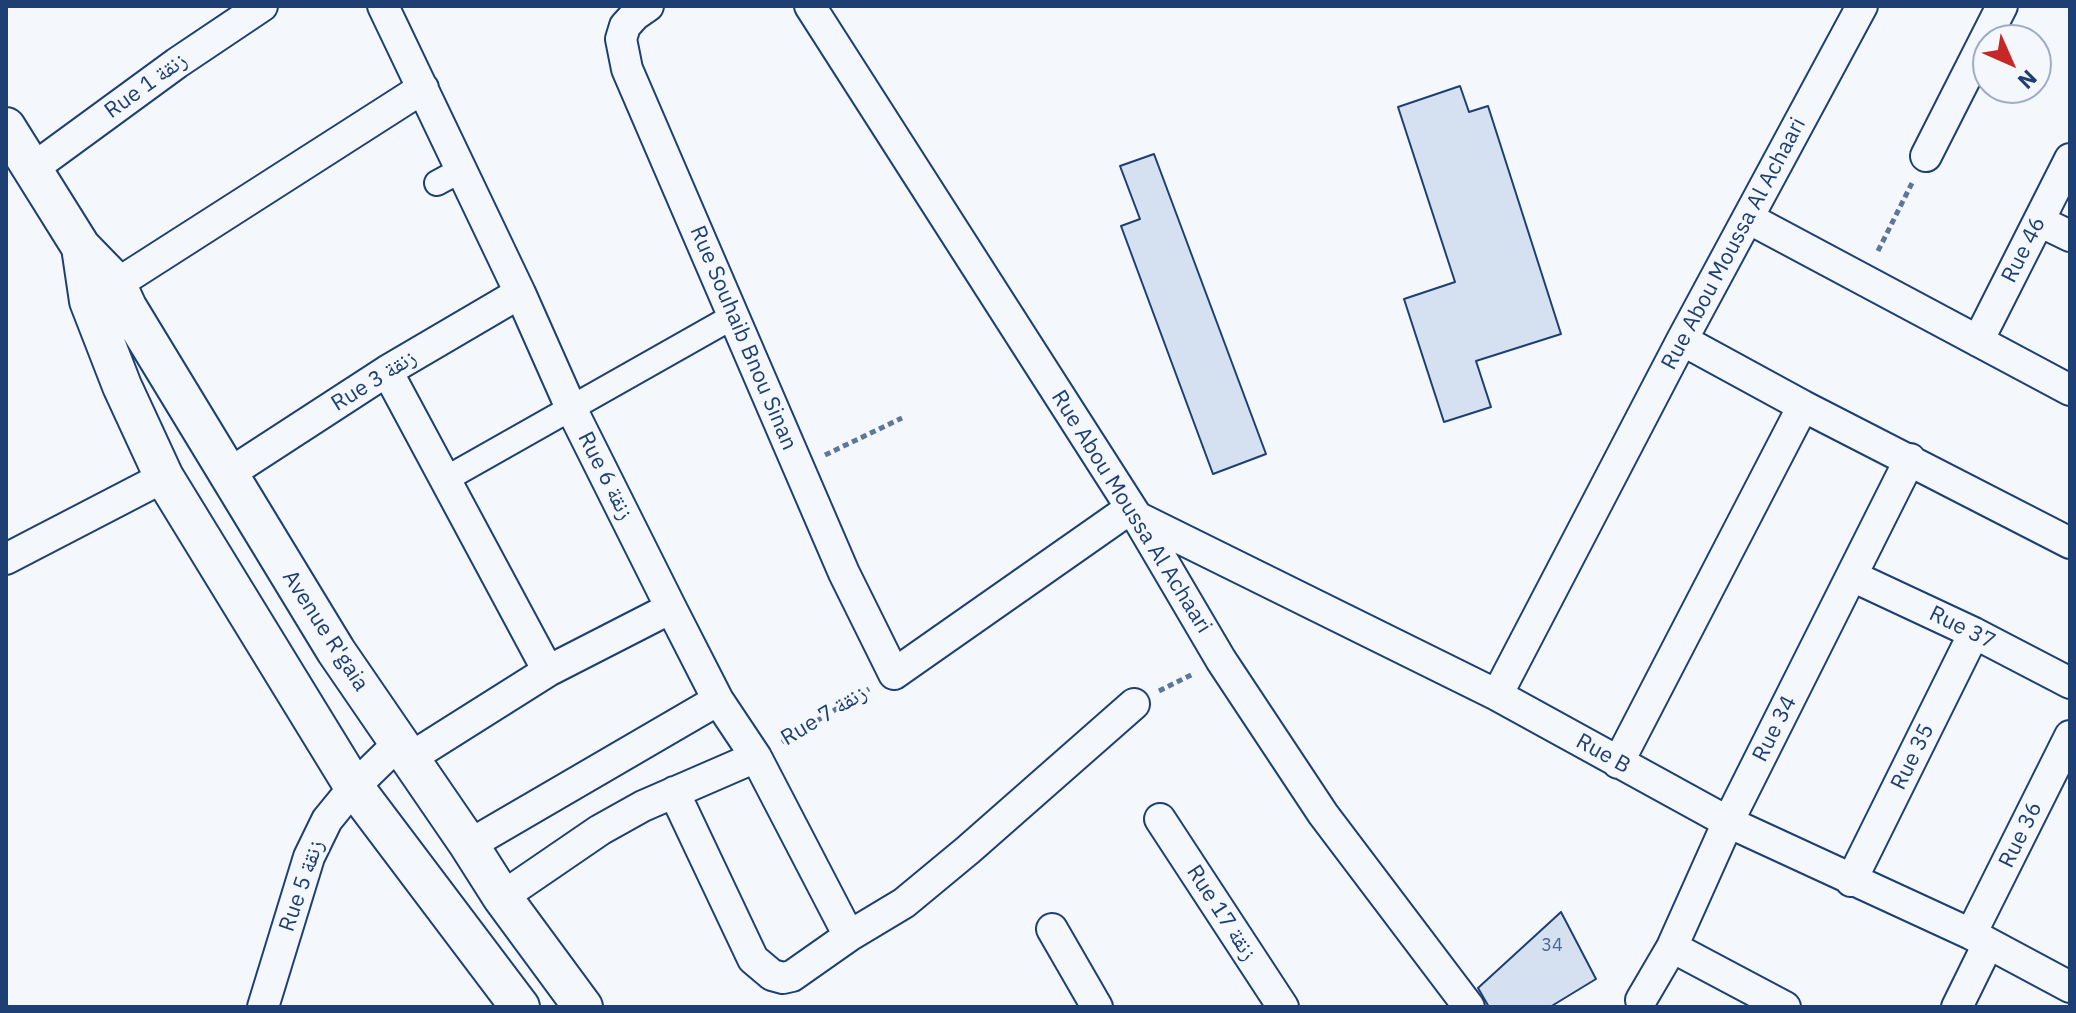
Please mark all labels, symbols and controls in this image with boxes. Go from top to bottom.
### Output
north arrow [1972,24,2052,104]
street label: Rue 1 زنقة [100,47,192,125]
text: N [2012,64,2044,96]
street label: Rue Abou Moussa Al Achaari [1656,113,1812,375]
street label: Rue 46 [1996,213,2052,287]
street label: Rue Souhaib Bnou Sinan [684,222,802,454]
street label: Rue 3 زنقة [327,345,421,417]
street label: Rue Abou Moussa Al Achaari [1045,386,1217,638]
street label: Rue 6 زنقة [572,428,638,524]
street label: Avenue R'gaia [276,566,374,696]
street label: Rue 37 [1925,601,1999,655]
street label: Rue 7 زنقة [776,680,872,752]
street label: Rue 34 [1747,692,1803,766]
street label: Rue 35 [1886,720,1940,794]
street label: Rue B [1571,728,1635,780]
street label: Rue 36 [1994,798,2048,872]
street label: Rue 5 زنقة [274,837,330,935]
street label: Rue 17 زنقة [1180,860,1262,966]
house number: 34 [1541,935,1563,957]

